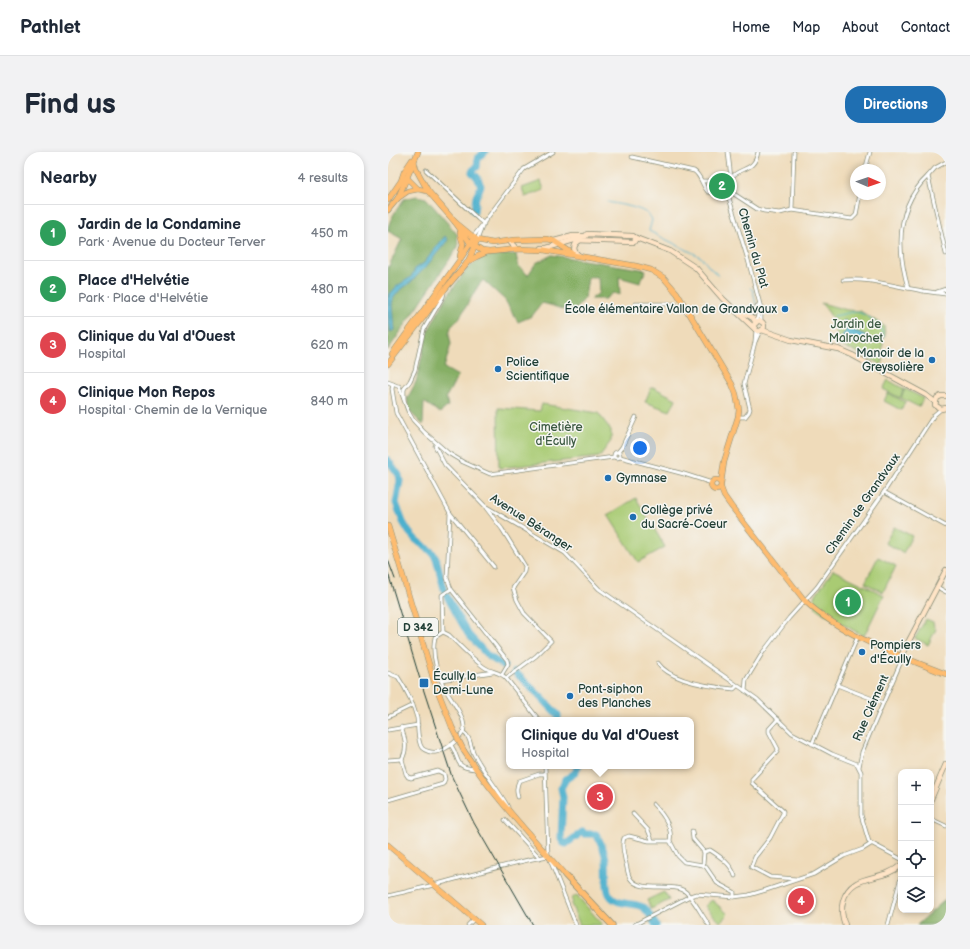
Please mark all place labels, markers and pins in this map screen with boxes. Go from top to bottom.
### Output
pin: 2 [709,171,735,201]
place label: École élémentaire Vallon de Grandvaux [565,301,777,317]
marker: École élémentaire Vallon de Grandvaux [780,304,790,314]
place label: Manoir de la Greysolière [856,346,924,375]
place label: Police Scientifique [506,355,569,384]
marker: Manoir de la Greysolière [927,355,937,365]
marker: Police Scientifique [493,364,503,374]
place label: Gymnase [616,471,667,486]
marker: Gymnase [603,473,613,483]
place label: Collège privé du Sacré-Coeur [641,503,728,532]
marker: Collège privé du Sacré-Coeur [628,512,638,522]
pin: 1 [835,587,861,617]
place label: Pompiers d'Écully [870,638,921,667]
marker: Pompiers d'Écully [857,647,867,657]
place label: Écully la Demi-Lune [433,668,493,698]
marker: Écully la Demi-Lune [418,677,430,689]
place label: Pont-siphon des Planches [578,682,651,711]
marker: Pont-siphon des Planches [565,691,575,701]
pin: 3 [587,782,613,812]
pin: 4 [788,886,814,916]

